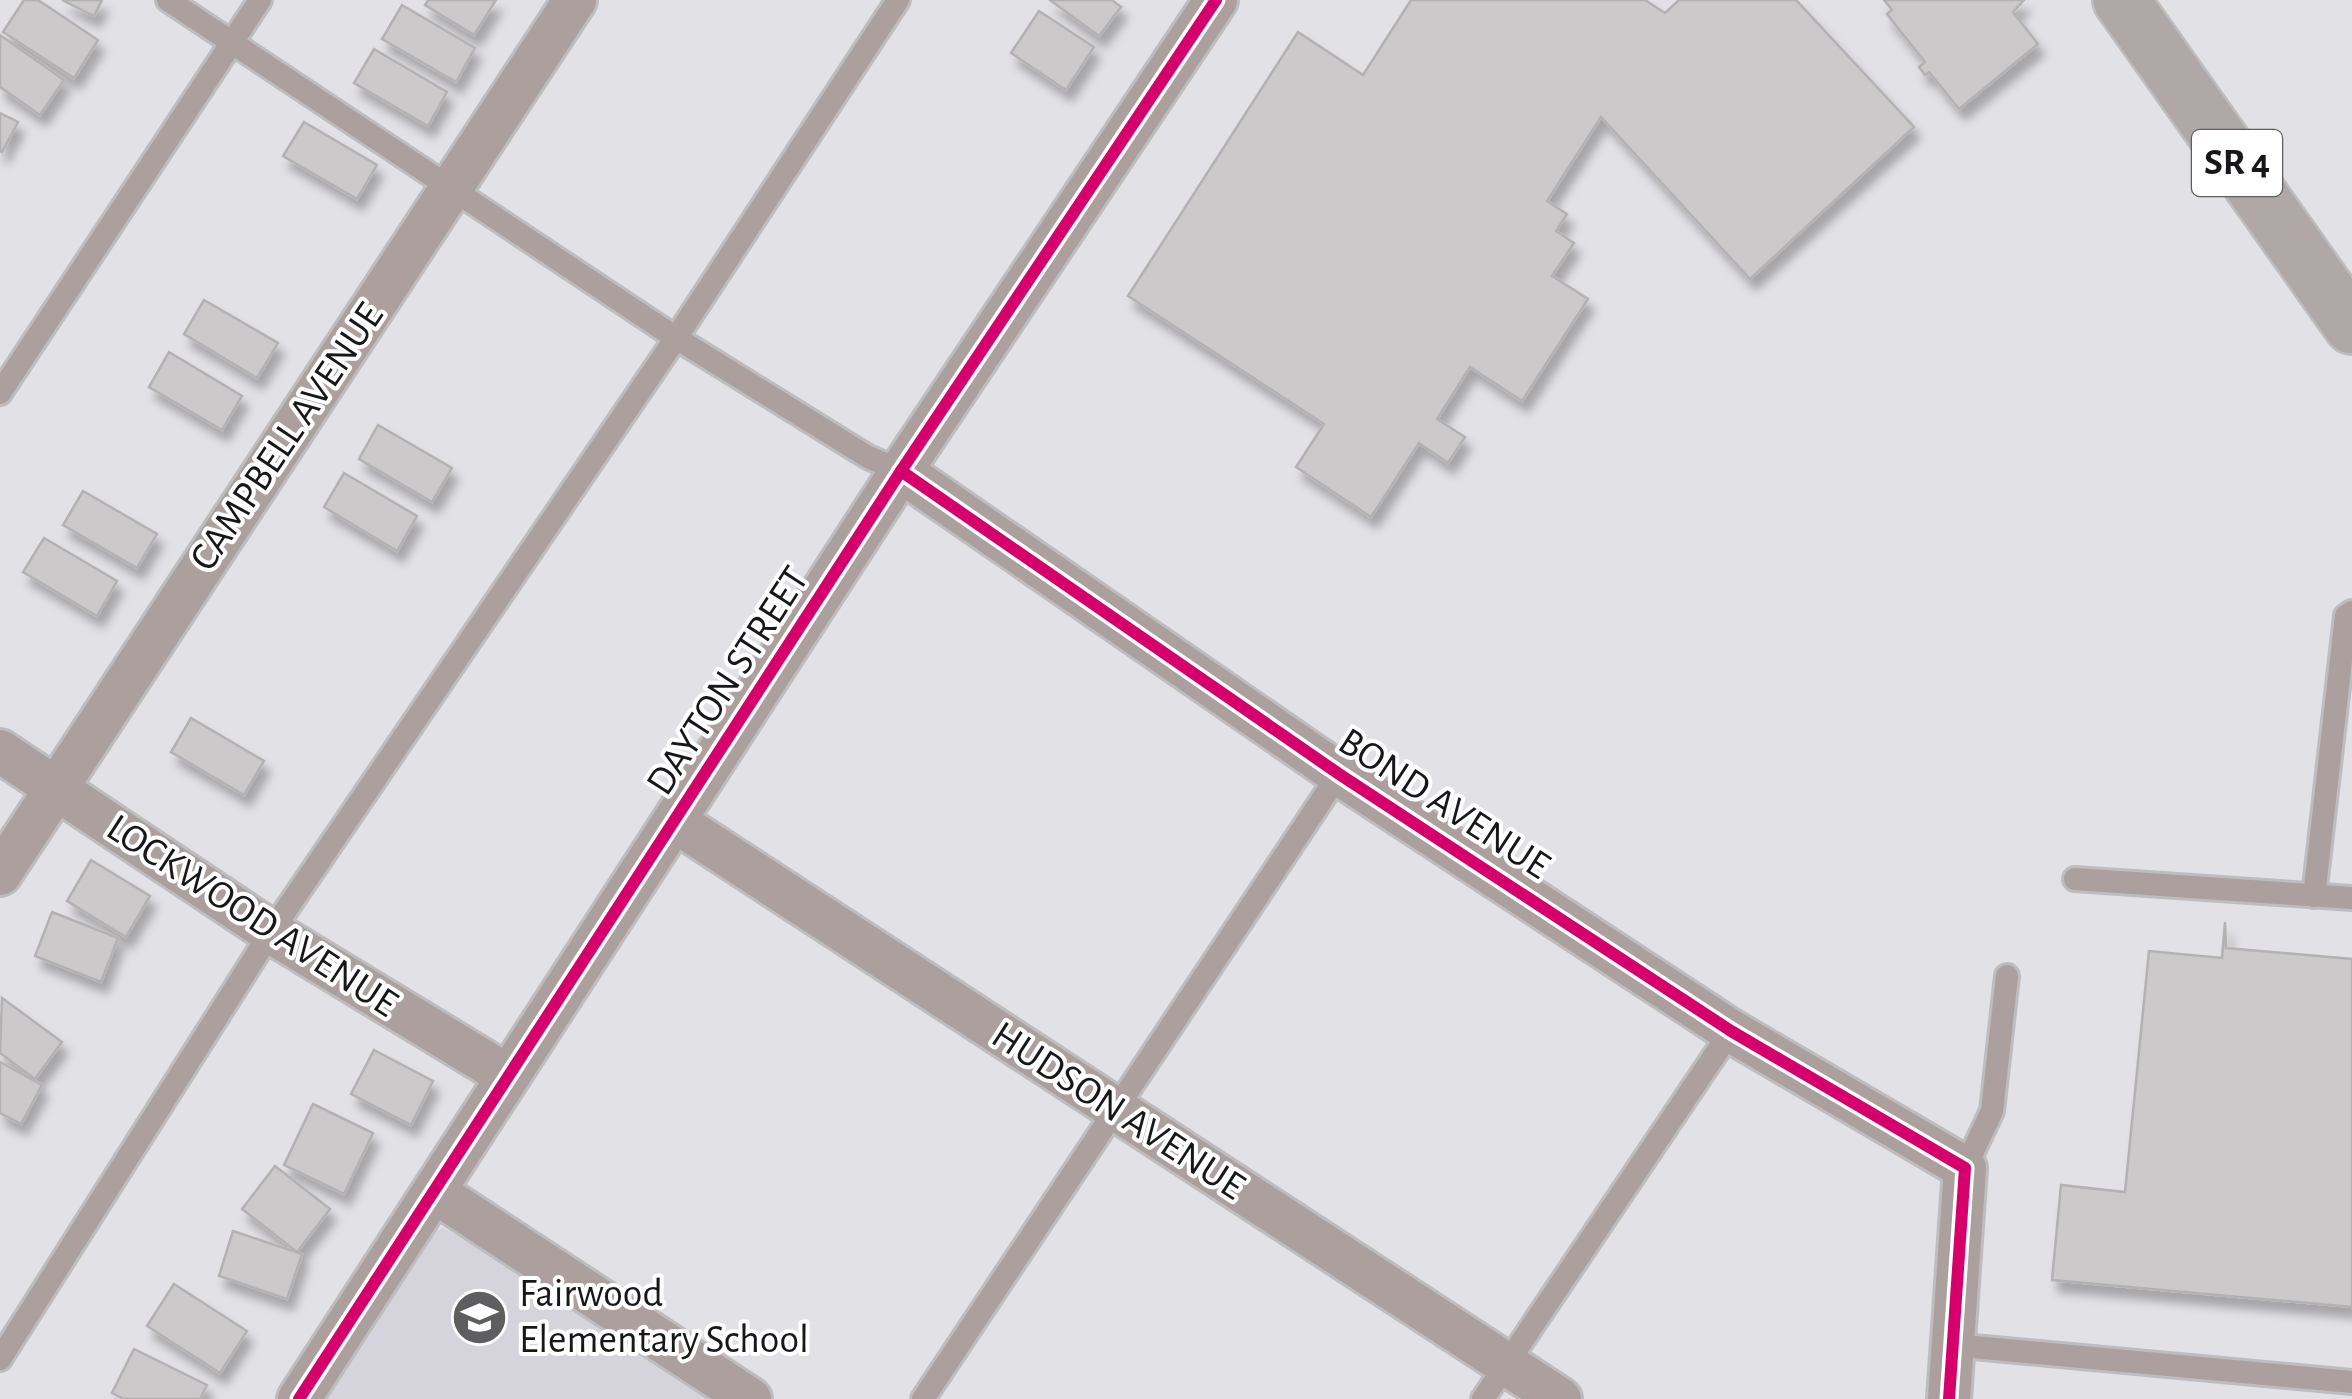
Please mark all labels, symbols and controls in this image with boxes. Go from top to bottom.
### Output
road number: SR 4 [2192,130,2282,196]
street label: CAMPBELL AVENUE [183,296,391,578]
street label: DAYTON STREET [640,560,816,802]
street label: BOND AVENUE [1331,721,1557,887]
street label: LOCKWOOD AVENUE [100,807,404,1025]
street label: HUDSON AVENUE [985,1015,1251,1207]
place label: Fairwood Elementary School [519,1274,809,1360]
school or university icon: Fairwood Elementary School [450,1287,510,1347]

